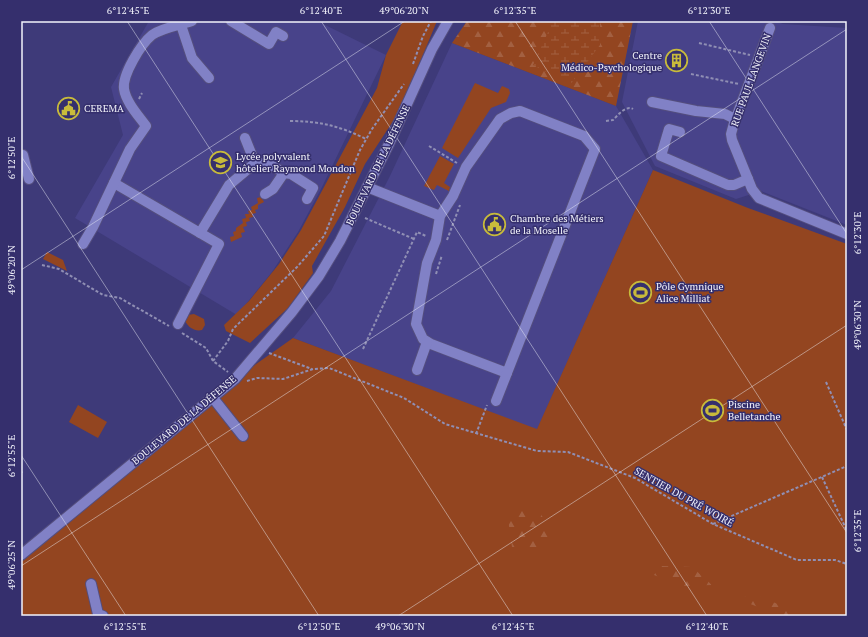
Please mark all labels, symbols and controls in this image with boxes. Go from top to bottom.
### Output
text: 6°12'45"E [107,4,150,17]
text: 6°12'40"E [300,4,343,17]
text: 49°06'20"N [379,4,429,17]
text: 6°12'35"E [494,4,537,17]
text: 6°12'30"E [688,4,731,17]
street label: RUE PAUL LANGEVIN [728,31,774,128]
building icon: Centre Médico-Psychologique [664,48,690,74]
place label: Centre Médico-Psychologique [561,49,662,74]
public building icon: CEREMA [56,95,82,121]
place label: CEREMA [84,102,124,115]
street label: BOULEVARD DE LA DÉFENSE [343,102,413,227]
text: 6°12'50"E [5,136,18,179]
school or university icon: Lycée polyvalent hôtelier Raymond Mondon [208,149,234,175]
place label: Lycée polyvalent hôtelier Raymond Mondon [236,150,355,175]
public building icon: Chambre des Métiers de la Moselle [481,211,507,237]
text: 6°12'30"E [851,211,864,254]
place label: Chambre des Métiers de la Moselle [510,212,604,237]
text: 49°06'20"N [5,245,18,295]
sports icon: Pôle Gymnique Alice Milliat [627,279,653,305]
place label: Pôle Gymnique Alice Milliat [656,280,723,305]
text: 49°06'30"N [851,300,864,350]
street label: BOULEVARD DE LA DÉFENSE [129,372,239,468]
sports icon: Piscine Belletanche [699,397,725,423]
place label: Piscine Belletanche [728,398,781,423]
text: 6°12'55"E [5,434,18,477]
street label: SENTIER DU PRÉ WOIRÉ [632,464,736,530]
text: 6°12'35"E [851,509,864,552]
text: 49°06'25"N [5,540,18,590]
text: 6°12'55"E [104,620,147,633]
text: 6°12'50"E [298,620,341,633]
text: 49°06'30"N [375,620,425,633]
text: 6°12'45"E [492,620,535,633]
text: 6°12'40"E [686,620,729,633]

